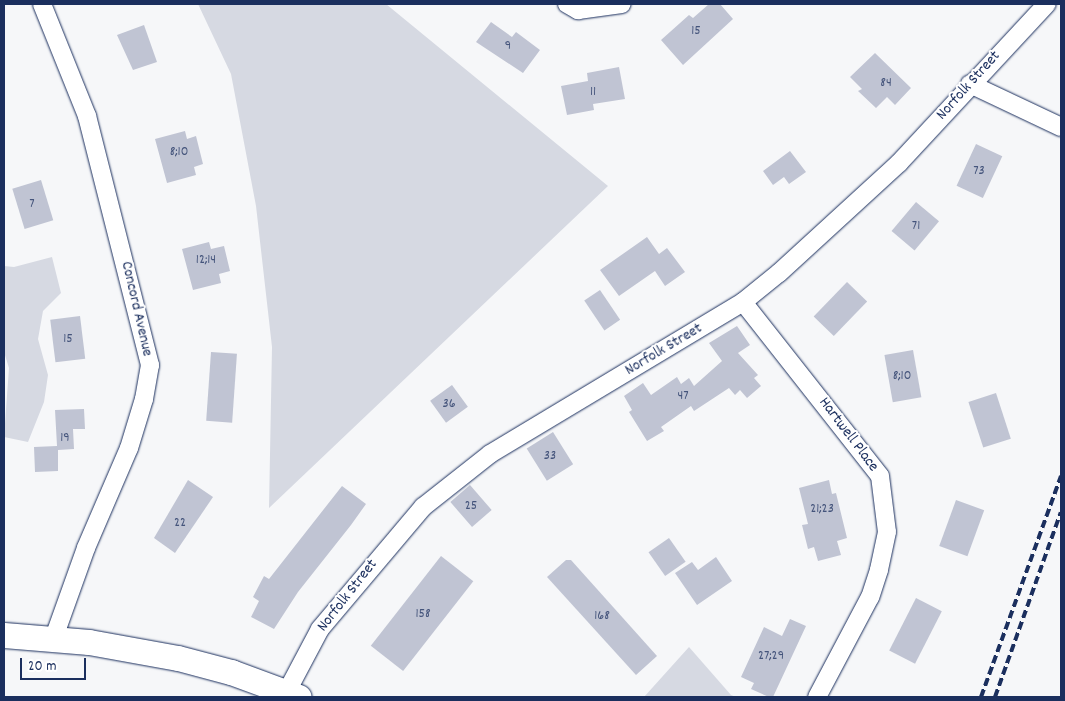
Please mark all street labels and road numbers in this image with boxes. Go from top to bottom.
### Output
street label: Norfolk Street [933,47,1005,125]
street label: Concord Avenue [116,260,156,358]
street label: Norfolk Street [622,319,706,381]
street label: Hartwell Place [814,394,882,476]
street label: Norfolk Street [314,556,382,636]

